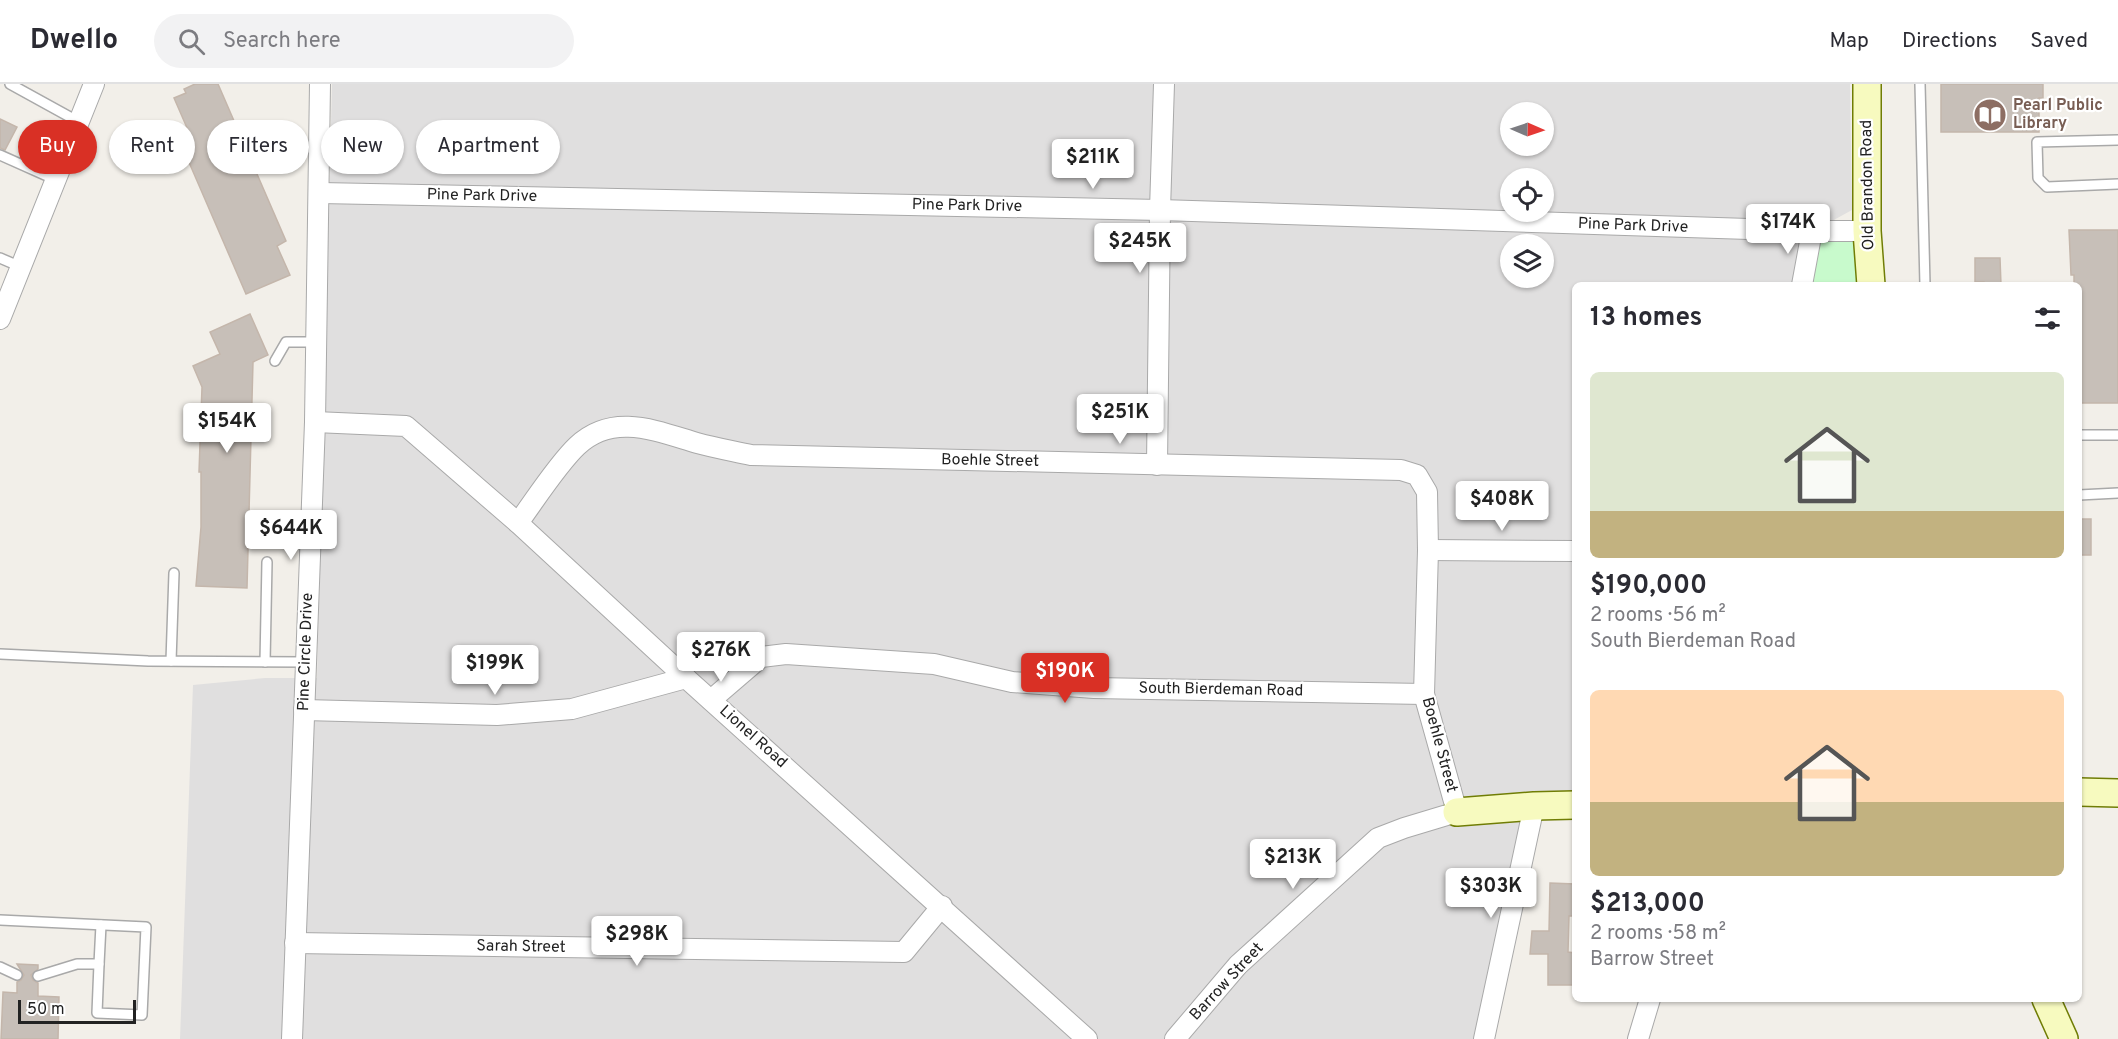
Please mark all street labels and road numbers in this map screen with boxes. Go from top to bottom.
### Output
street label: Old Brandon Road [1857,120,1879,250]
street label: Pine Park Drive [427,185,537,207]
street label: Pine Park Drive [912,195,1022,217]
street label: Pine Park Drive [1577,214,1689,238]
street label: Boehle Street [941,450,1039,472]
street label: Pine Circle Drive [294,592,318,712]
street label: South Bierdeman Road [1138,679,1304,701]
street label: Boehle Street [1417,695,1461,795]
street label: Lionel Road [715,701,791,773]
street label: Sarah Street [476,936,566,958]
street label: Barrow Street [1186,939,1268,1025]

